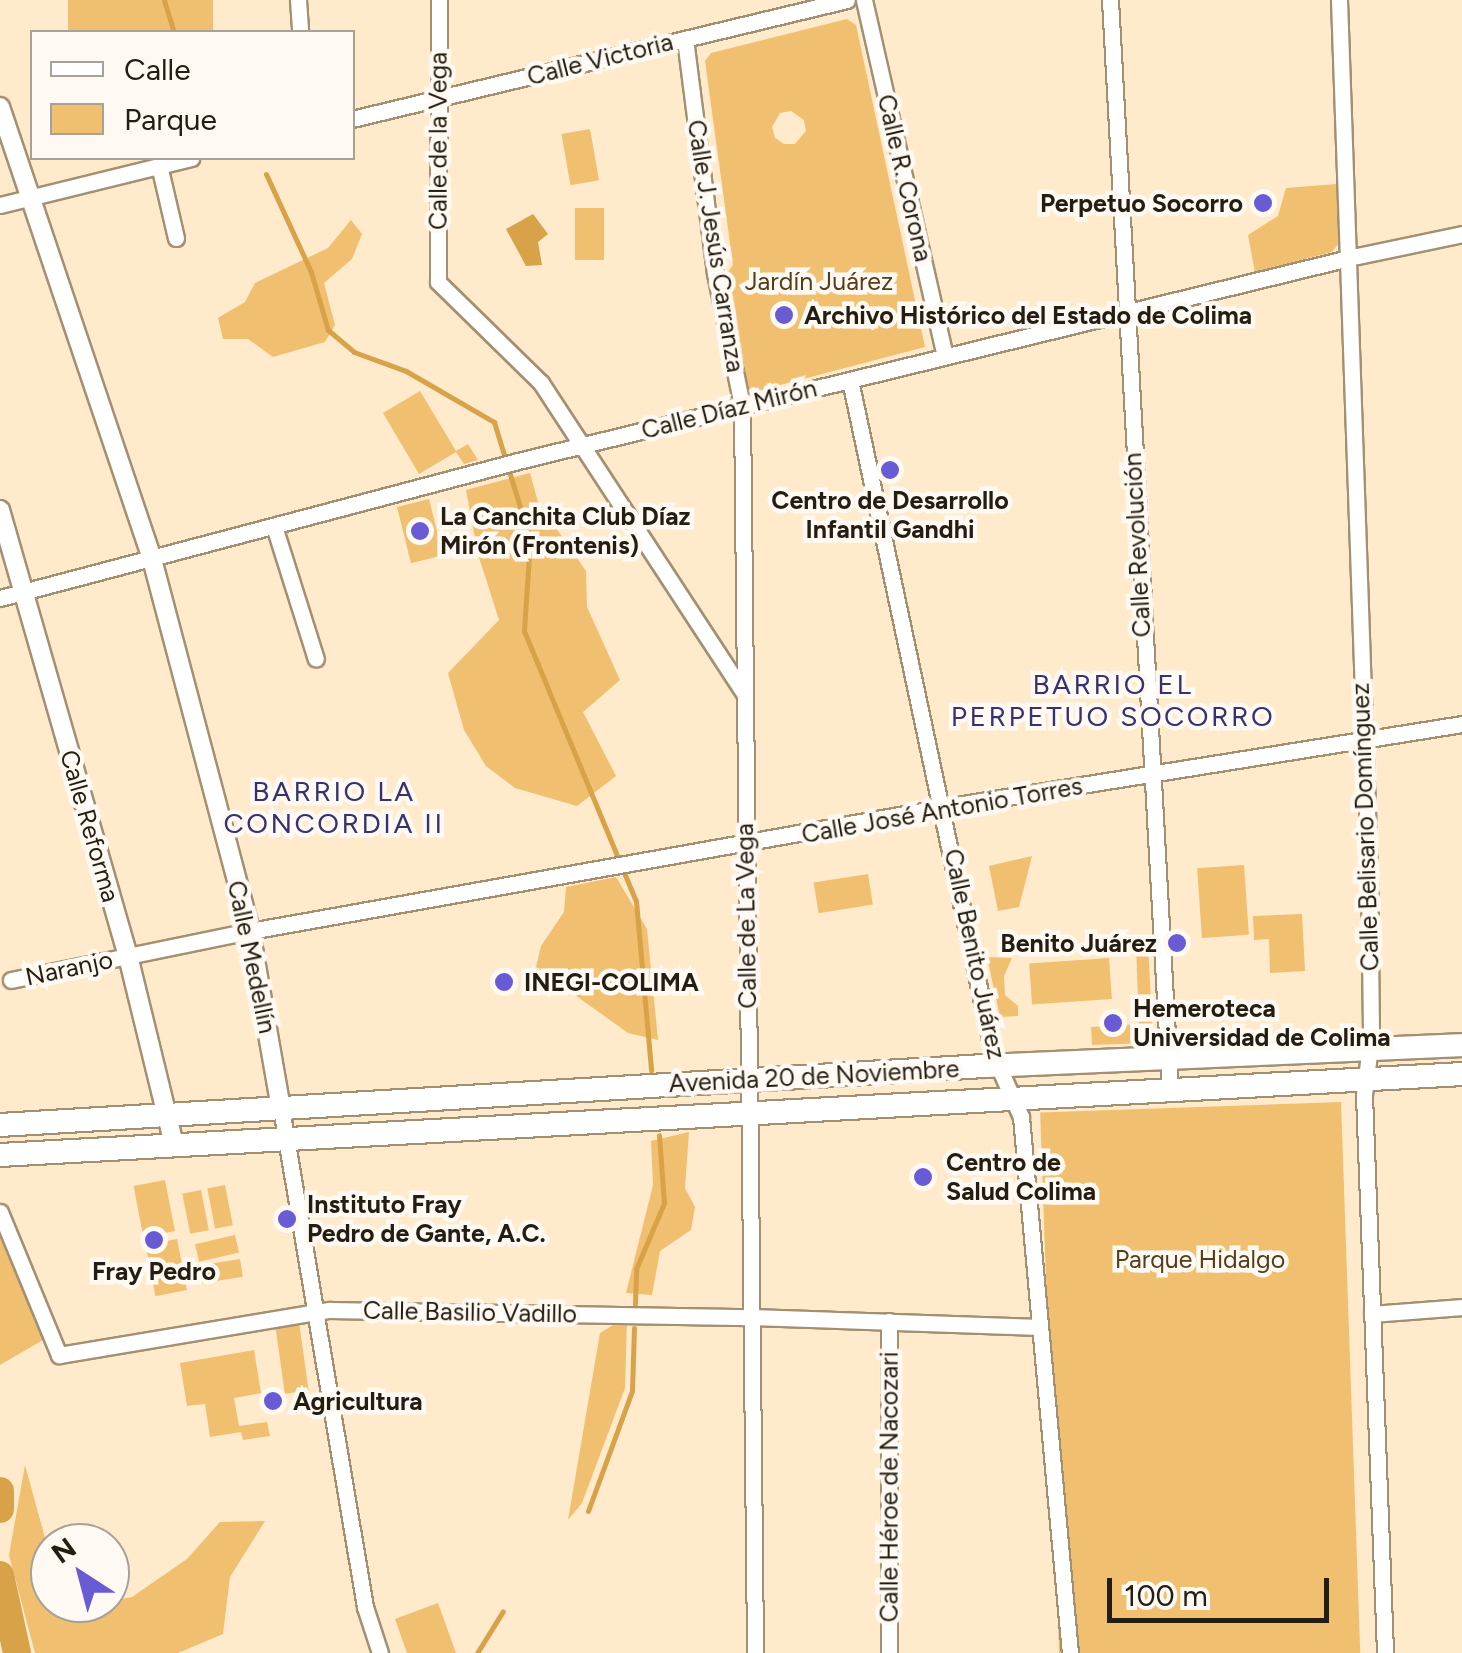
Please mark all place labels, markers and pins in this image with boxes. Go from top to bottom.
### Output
place label: Perpetuo Socorro [1040,188,1243,218]
marker: Perpetuo Socorro [1252,192,1274,214]
place label: Archivo Histórico del Estado de Colima [804,300,1252,330]
marker: Archivo Histórico del Estado de Colima [773,304,795,326]
marker: Centro de Desarrollo Infantil Gandhi [879,459,901,481]
place label: Centro de Desarrollo Infantil Gandhi [771,486,1009,545]
place label: La Canchita Club Díaz Mirón (Frontenis) [440,502,691,561]
marker: La Canchita Club Díaz Mirón (Frontenis) [409,520,431,542]
place label: Benito Juárez [1000,928,1157,958]
marker: Benito Juárez [1166,932,1188,954]
place label: INEGI-COLIMA [524,967,699,997]
marker: INEGI-COLIMA [493,971,515,993]
place label: Hemeroteca Universidad de Colima [1133,994,1391,1053]
marker: Hemeroteca Universidad de Colima [1102,1012,1124,1034]
place label: Centro de Salud Colima [946,1148,1096,1207]
marker: Centro de Salud Colima [910,1164,936,1190]
place label: Instituto Fray Pedro de Gante, A.C. [307,1190,546,1249]
marker: Instituto Fray Pedro de Gante, A.C. [276,1208,298,1230]
marker: Fray Pedro [143,1229,165,1251]
place label: Fray Pedro [92,1256,216,1286]
place label: Agricultura [293,1386,423,1416]
marker: Agricultura [262,1390,284,1412]

